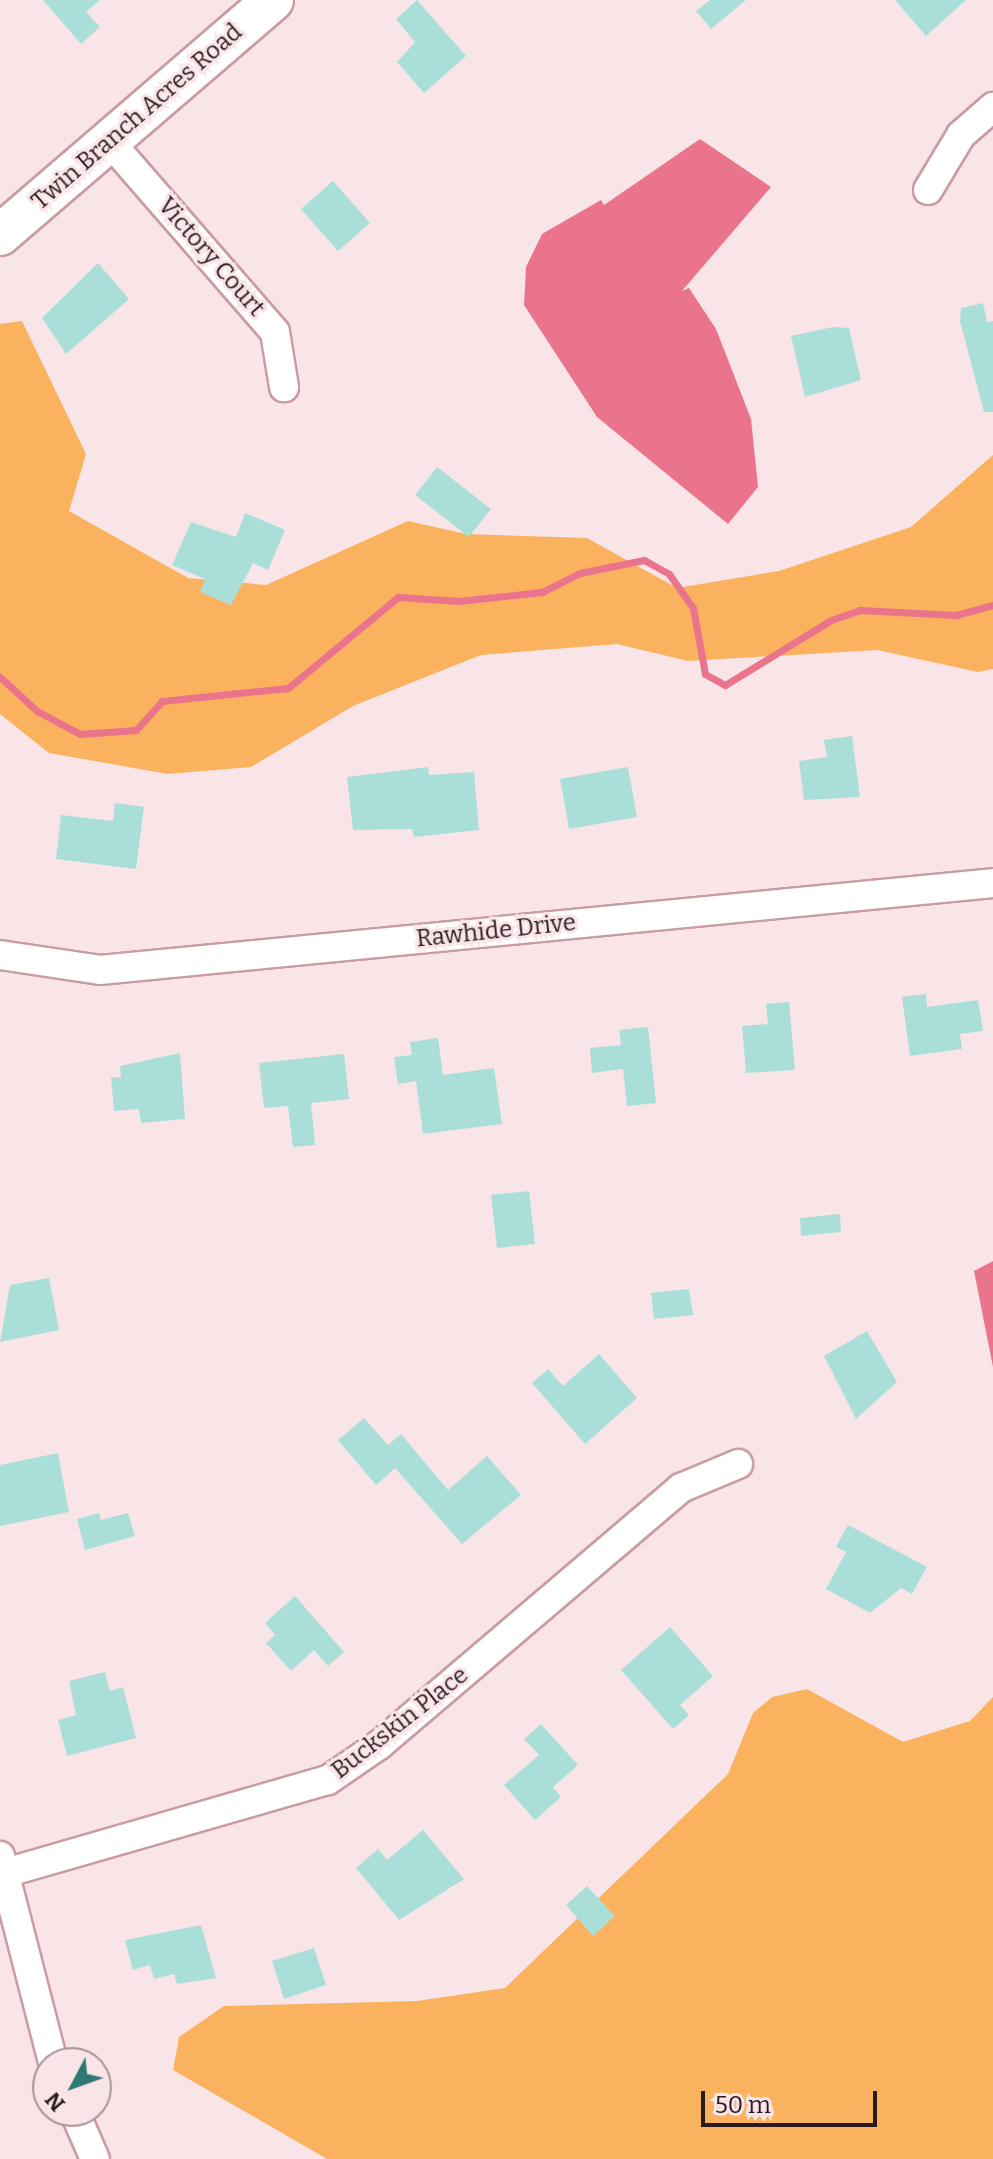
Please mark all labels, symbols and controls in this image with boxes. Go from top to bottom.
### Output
street label: Twin Branch Acres Road [26,18,248,216]
street label: Victory Court [152,192,270,322]
street label: Rawhide Drive [415,908,577,954]
street label: Buckskin Place [326,1661,474,1785]
north arrow [32,2047,112,2127]
scale bar [705,2075,881,2125]
text: N [39,2087,71,2117]
text: 50 m [715,2091,771,2119]

